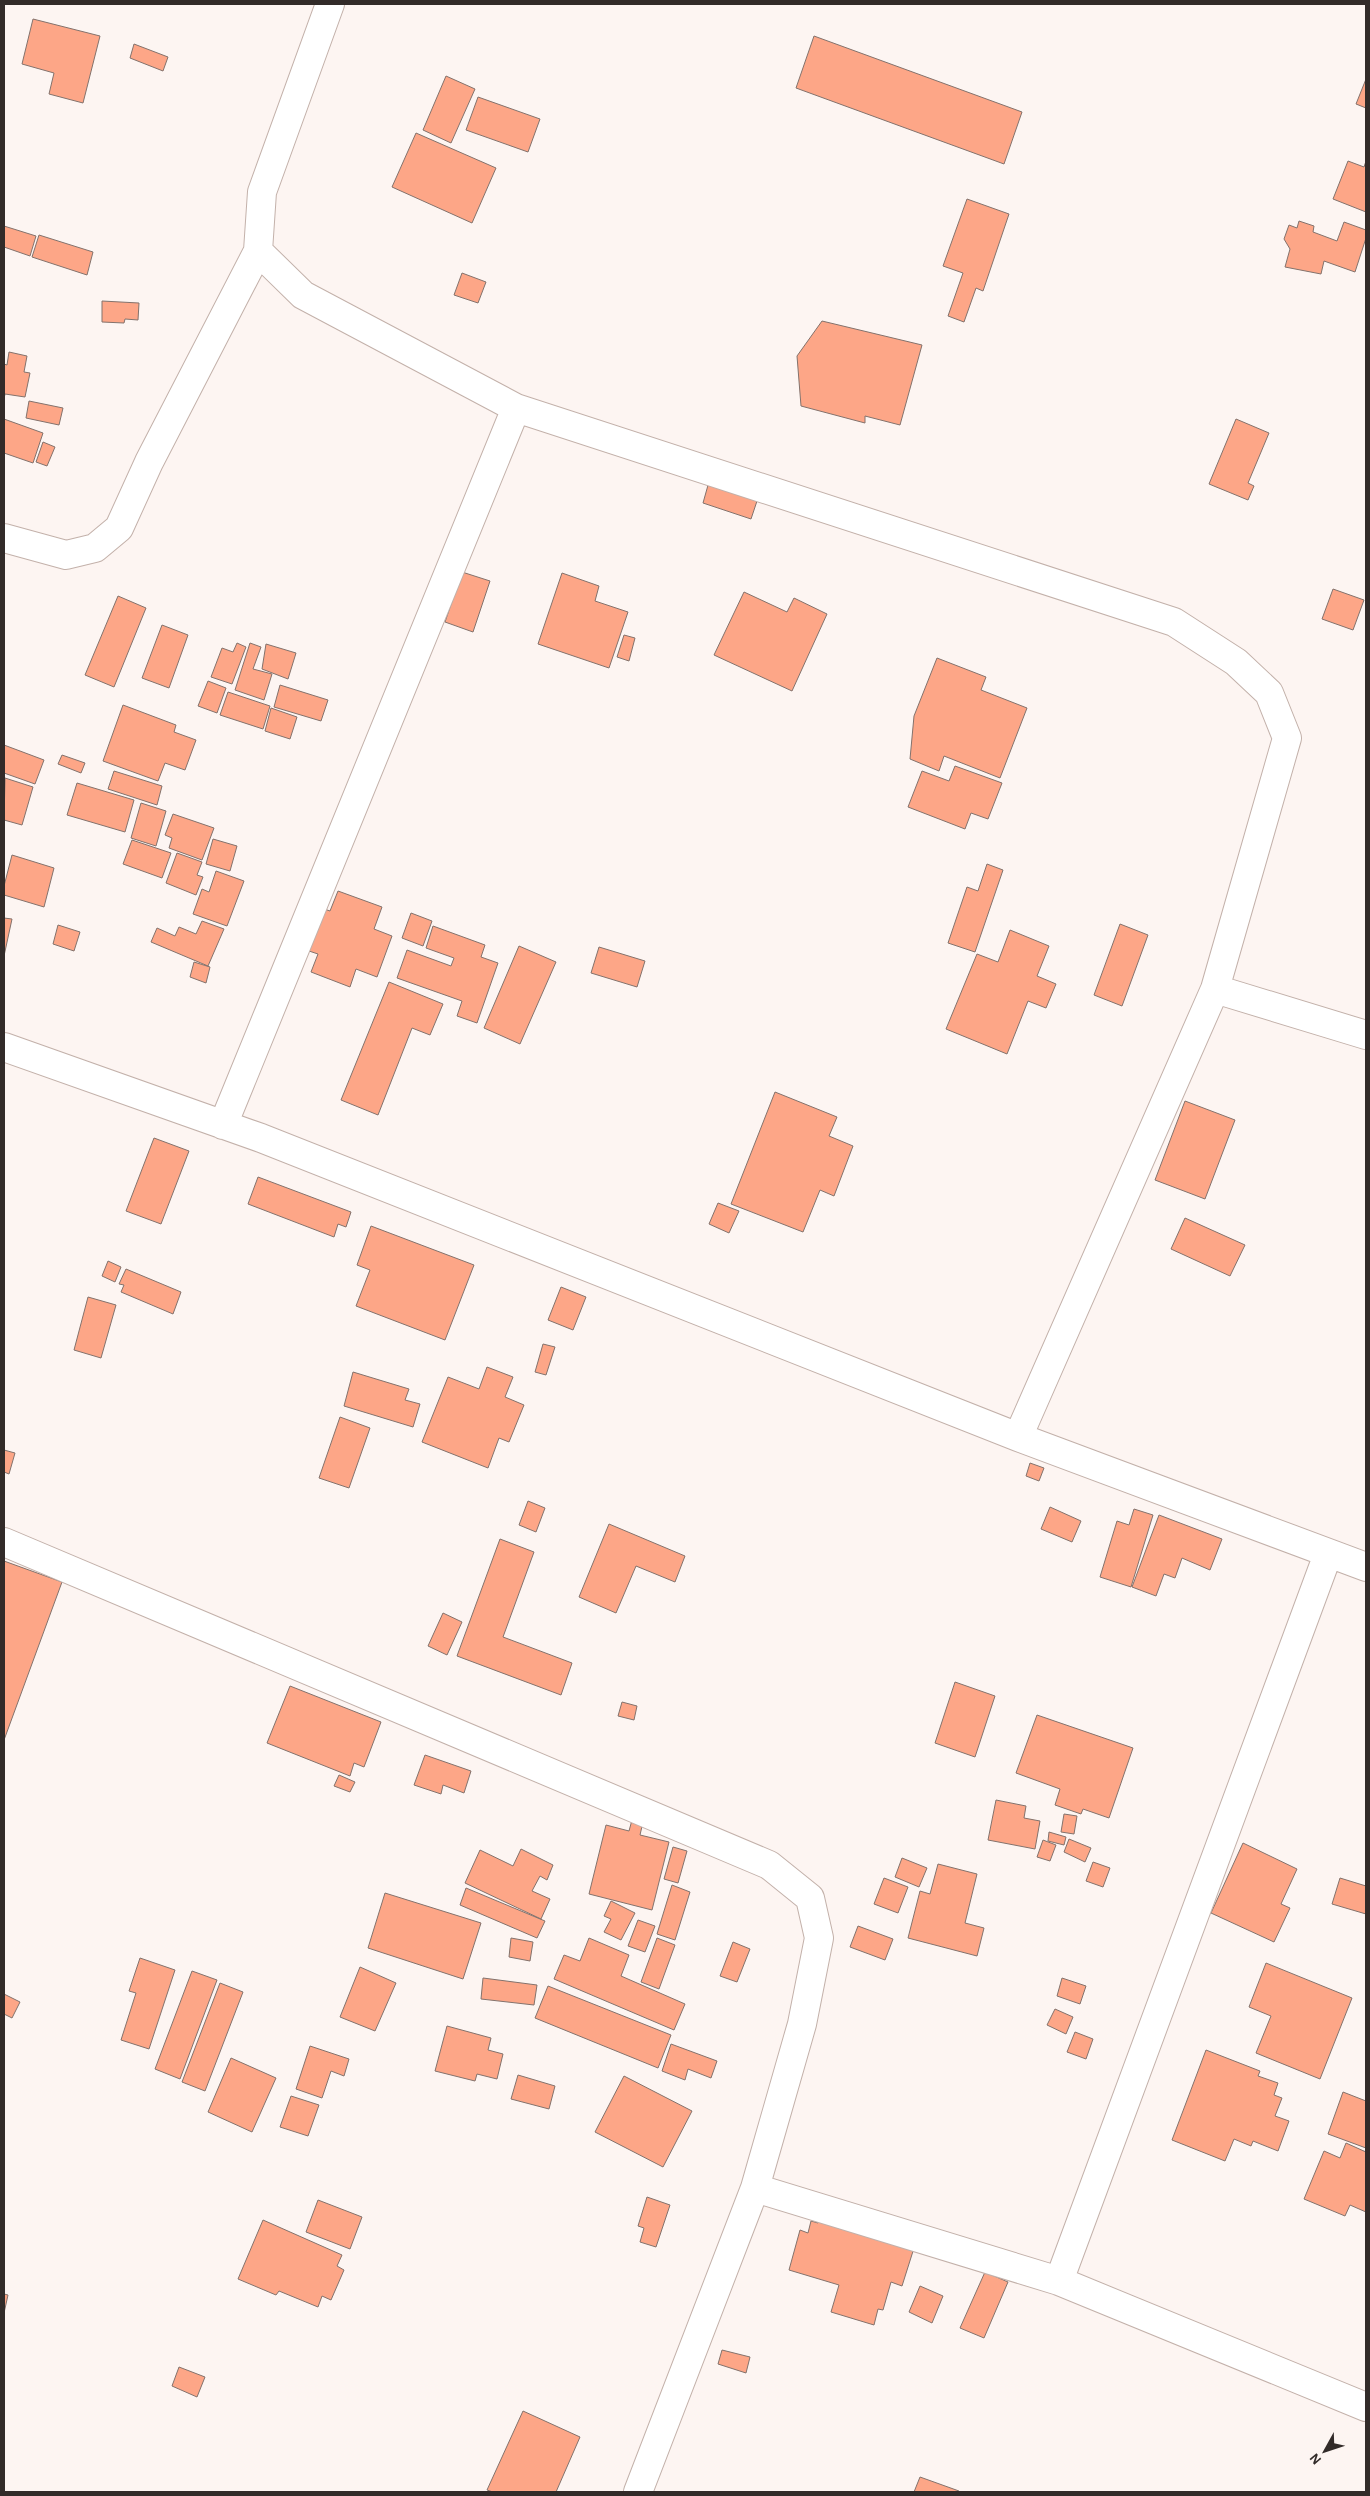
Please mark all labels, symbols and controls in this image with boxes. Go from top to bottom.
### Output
north arrow [1300,2426,1350,2476]
text: N [1307,2450,1324,2467]

